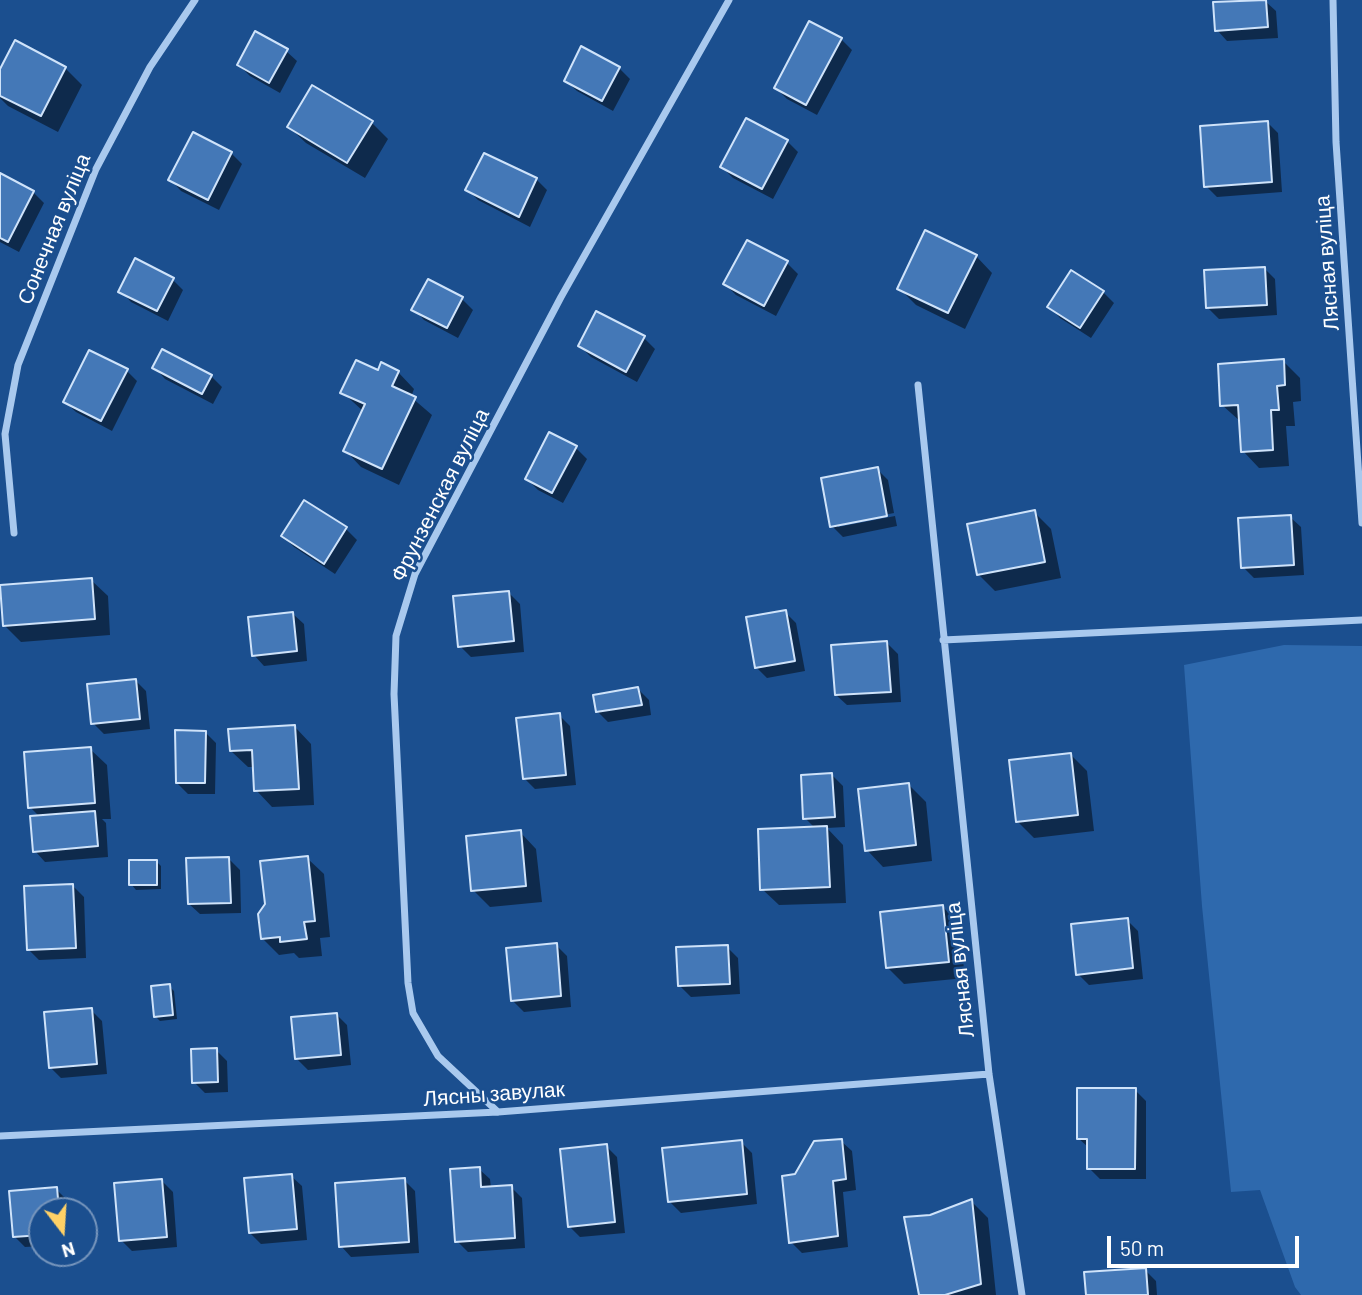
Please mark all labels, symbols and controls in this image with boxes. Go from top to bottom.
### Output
street label: Сонечная вуліца [12,150,96,308]
street label: Лясная вуліца [1310,194,1344,332]
street label: Фрунзенская вуліца [385,404,495,586]
street label: Лясная вуліца [940,901,980,1039]
street label: Лясны завулак [422,1076,566,1112]
north arrow [28,1197,98,1267]
scale bar [1110,1222,1302,1266]
text: 50 m [1120,1235,1164,1260]
text: N [59,1238,78,1263]

